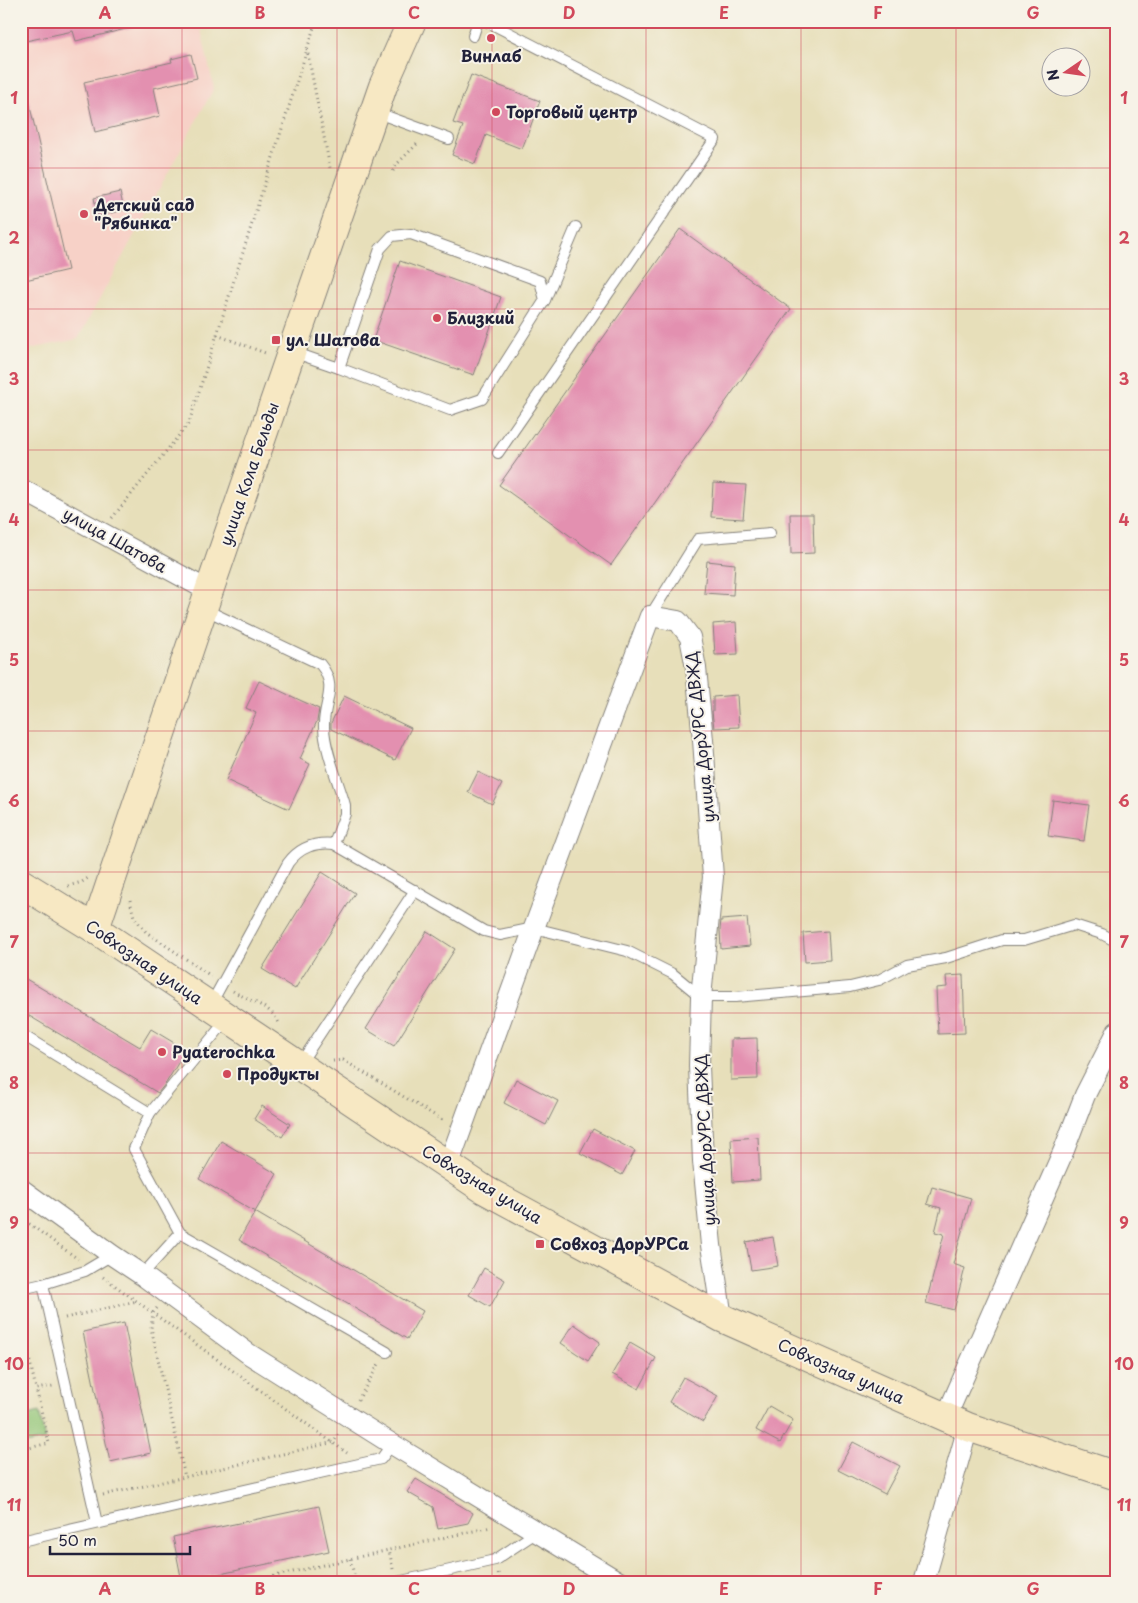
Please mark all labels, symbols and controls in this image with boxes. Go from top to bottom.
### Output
text: A [99,0,112,24]
text: B [255,0,266,24]
text: C [408,0,420,24]
text: D [563,0,575,24]
text: E [719,0,729,24]
text: F [873,0,883,24]
text: G [1026,0,1040,24]
marker: Винлаб [485,32,497,44]
place label: Винлаб [461,43,522,67]
north arrow [1040,48,1090,98]
text: N [1041,67,1064,83]
text: 1 [10,85,18,109]
text: 1 [1120,85,1128,109]
place label: Торговый центр [506,99,637,123]
marker: Торговый центр [490,106,502,118]
place label: Детский сад "Рябинка" [93,192,195,234]
marker: Детский сад "Рябинка" [78,208,90,220]
text: 2 [8,225,20,249]
text: 2 [1118,225,1130,249]
place label: Близкий [447,305,515,329]
marker: Близкий [431,312,443,324]
place label: ул. Шатова [286,327,380,351]
marker: ул. Шатова [270,334,282,346]
text: 3 [9,366,19,390]
text: 3 [1119,366,1129,390]
street label: улица Кола Бельды [212,399,284,549]
street label: улица Шатова [59,501,172,578]
text: 4 [9,507,20,531]
text: 4 [1119,507,1130,531]
text: 5 [9,647,19,671]
text: 5 [1119,647,1129,671]
street label: улица ДорУРС ДВЖД [678,650,720,824]
text: 6 [8,788,20,812]
text: 6 [1118,788,1130,812]
street label: Совхозная улица [81,913,208,1009]
text: 7 [9,929,19,953]
text: 7 [1119,929,1129,953]
place label: Pyaterochka [172,1039,275,1063]
marker: Pyaterochka [156,1046,168,1058]
street label: улица ДорУРС ДВЖД [688,1054,720,1227]
place label: Продукты [237,1061,320,1085]
marker: Продукты [221,1068,233,1080]
text: 8 [9,1070,19,1094]
text: 8 [1119,1070,1129,1094]
street label: Совхозная улица [418,1138,547,1229]
text: 9 [9,1210,19,1234]
text: 9 [1119,1210,1129,1234]
place label: Совхоз ДорУPCа [550,1231,689,1255]
marker: Совхоз ДорУPCа [534,1238,546,1250]
street label: Совхозная улица [774,1331,909,1409]
text: 10 [4,1351,24,1375]
text: 10 [1114,1351,1134,1375]
text: 11 [7,1492,21,1516]
text: 11 [1117,1492,1131,1516]
scale bar [50,1523,190,1555]
text: 50 m [58,1528,97,1551]
text: A [99,1576,112,1600]
text: B [255,1576,266,1600]
text: C [408,1576,420,1600]
text: D [563,1576,575,1600]
text: E [719,1576,729,1600]
text: F [873,1576,883,1600]
text: G [1026,1576,1040,1600]

